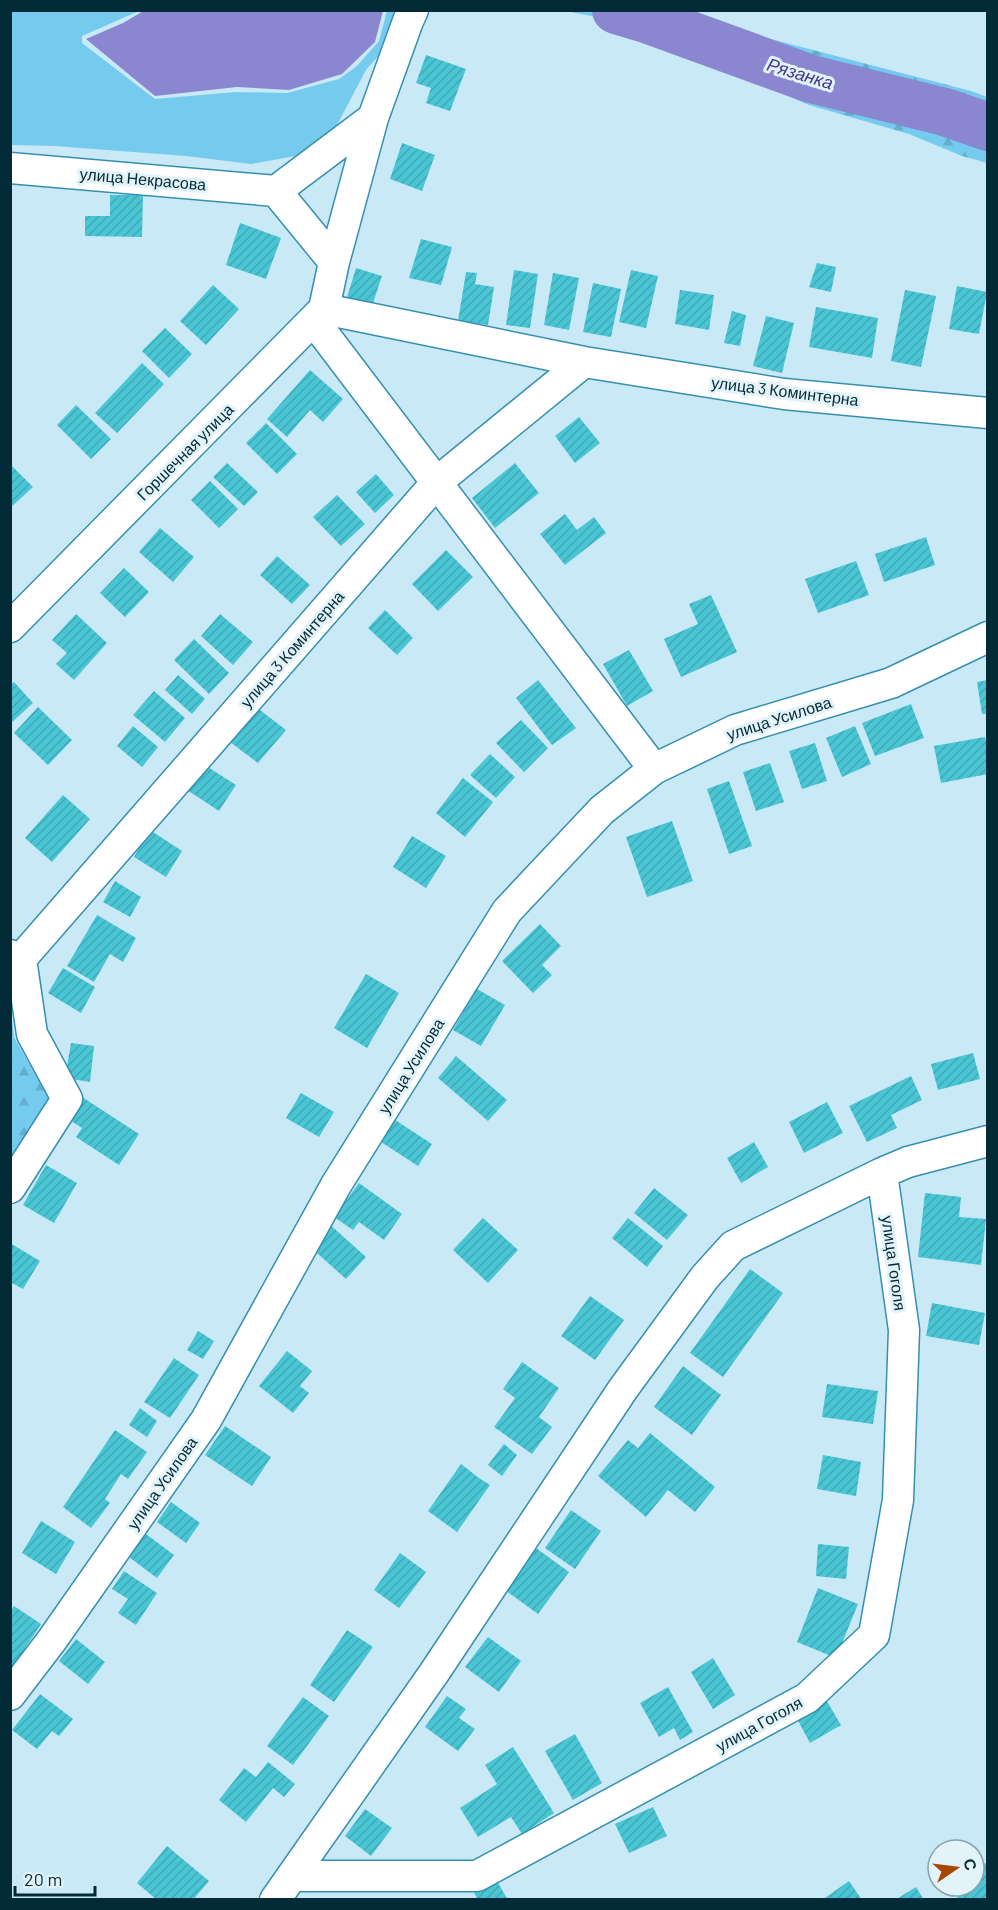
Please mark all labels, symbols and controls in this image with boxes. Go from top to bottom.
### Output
water label: Рязанка [765,53,836,94]
street label: улица Некрасова [79,164,207,193]
street label: улица 3 Коминтерна [710,372,860,409]
street label: Горшечная улица [132,399,237,504]
street label: улица 3 Коминтерна [236,586,348,711]
street label: улица Усилова [724,692,834,743]
street label: улица Усилова [374,1014,448,1117]
street label: улица Гоголя [878,1214,911,1312]
street label: улица Усилова [123,1433,201,1533]
street label: улица Гоголя [712,1692,805,1755]
north arrow [926,1838,986,1898]
text: С [960,1856,982,1873]
scale bar [15,1859,94,1897]
text: 20 m [24,1868,62,1890]

